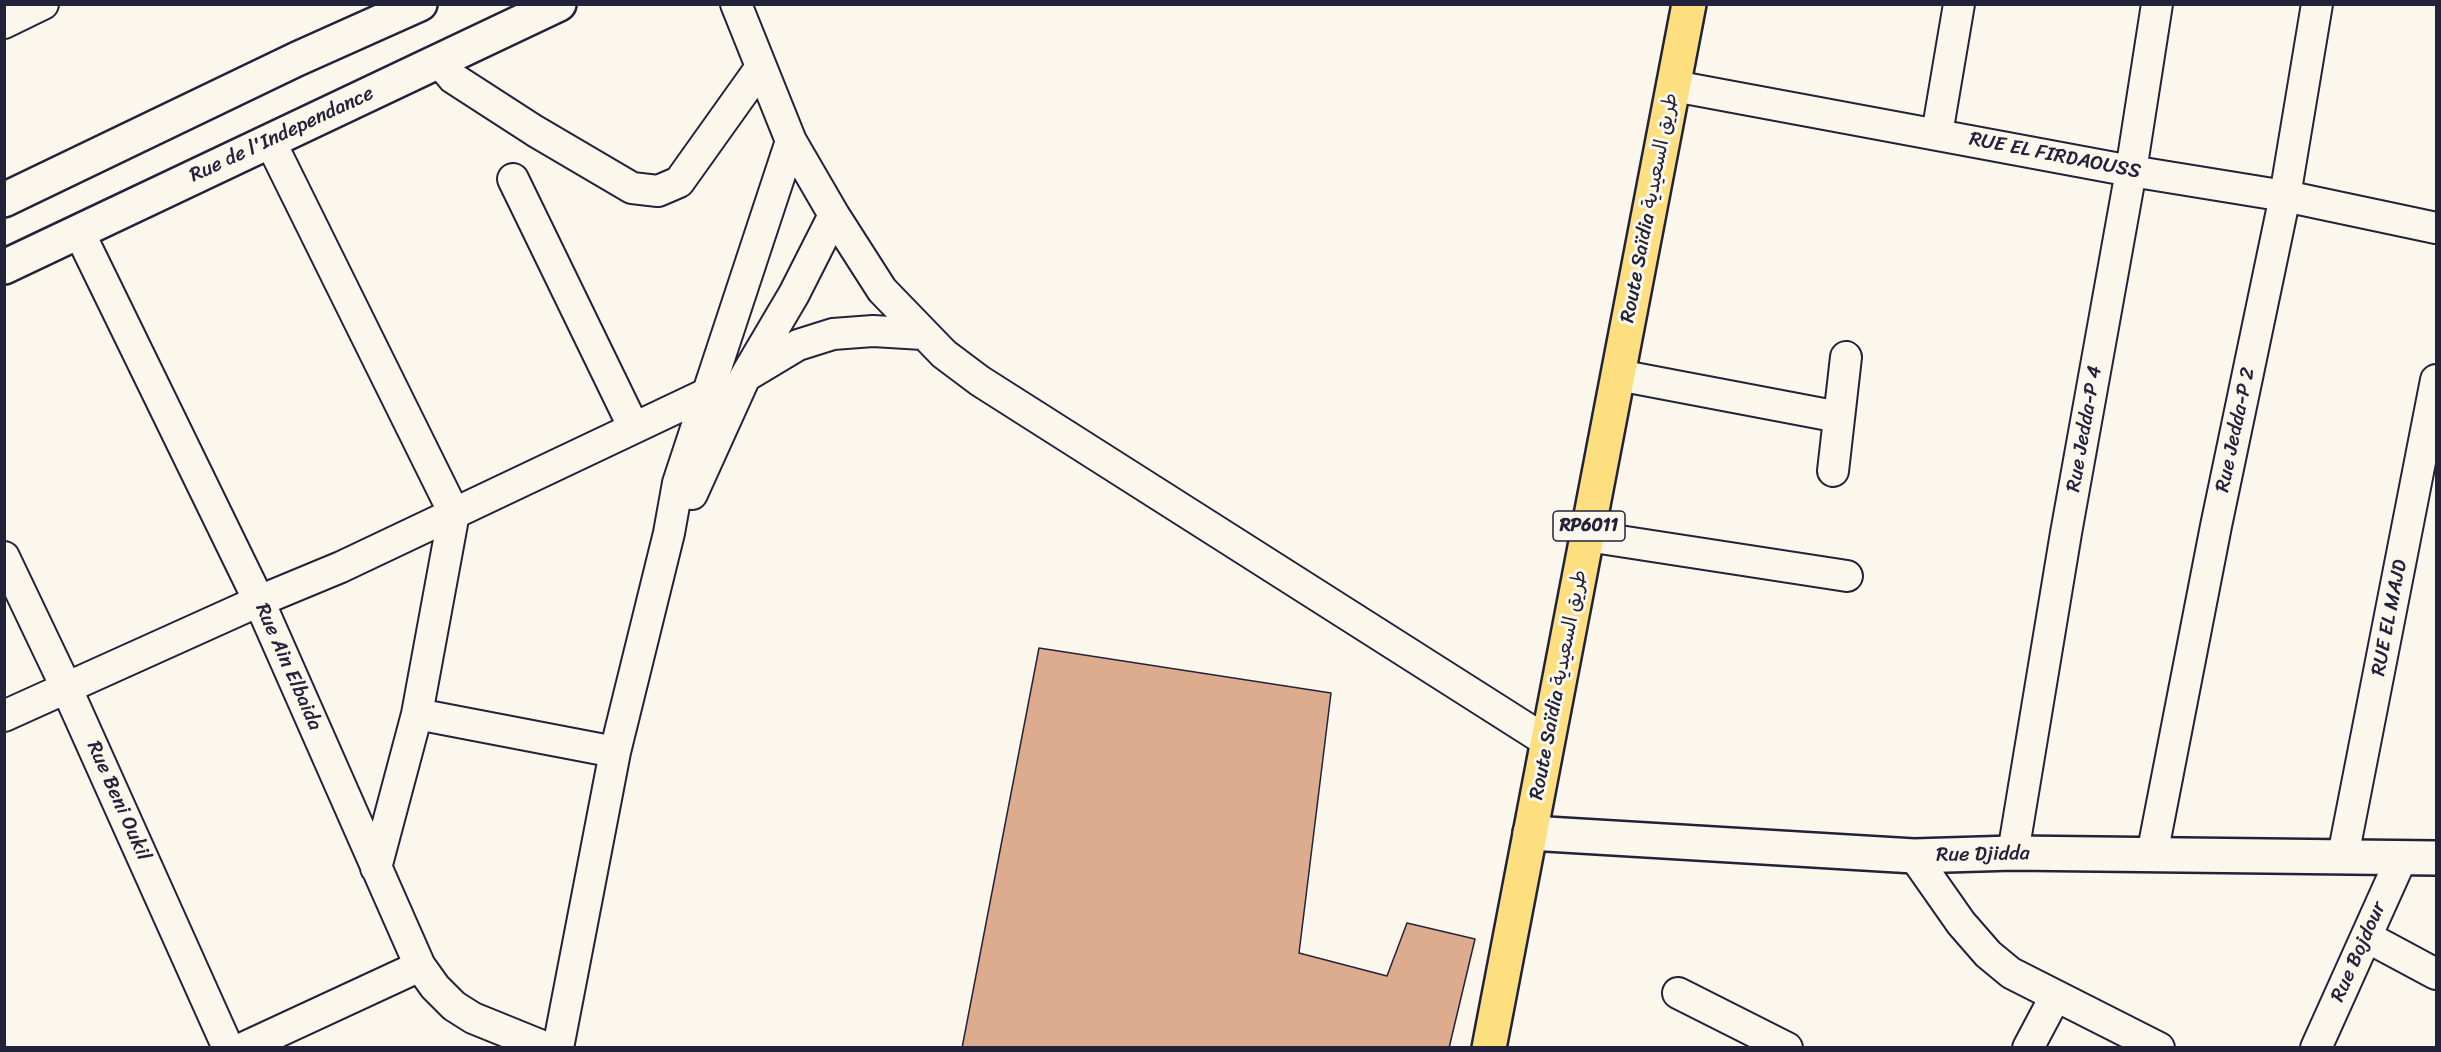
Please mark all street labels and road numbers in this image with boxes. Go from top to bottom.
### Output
street label: Rue de l'Independance [186,82,378,188]
street label: Route Saïdia طريق السعيدية [1616,91,1684,325]
street label: RUE EL FIRDAOUSS [1967,128,2143,184]
street label: Rue Jedda-P 4 [2062,364,2108,494]
street label: Rue Jedda-P 2 [2211,365,2261,495]
road number: RP6011 [1553,511,1625,541]
street label: RUE EL MAJD [2367,558,2413,678]
street label: Route Saïdia طريق السعيدية [1525,568,1593,802]
street label: Rue Ain Elbaida [249,600,327,734]
street label: Rue Beni Oukil [81,738,155,864]
street label: Rue Djidda [1936,842,2030,868]
street label: Rue Bojdour [2326,898,2392,1006]

